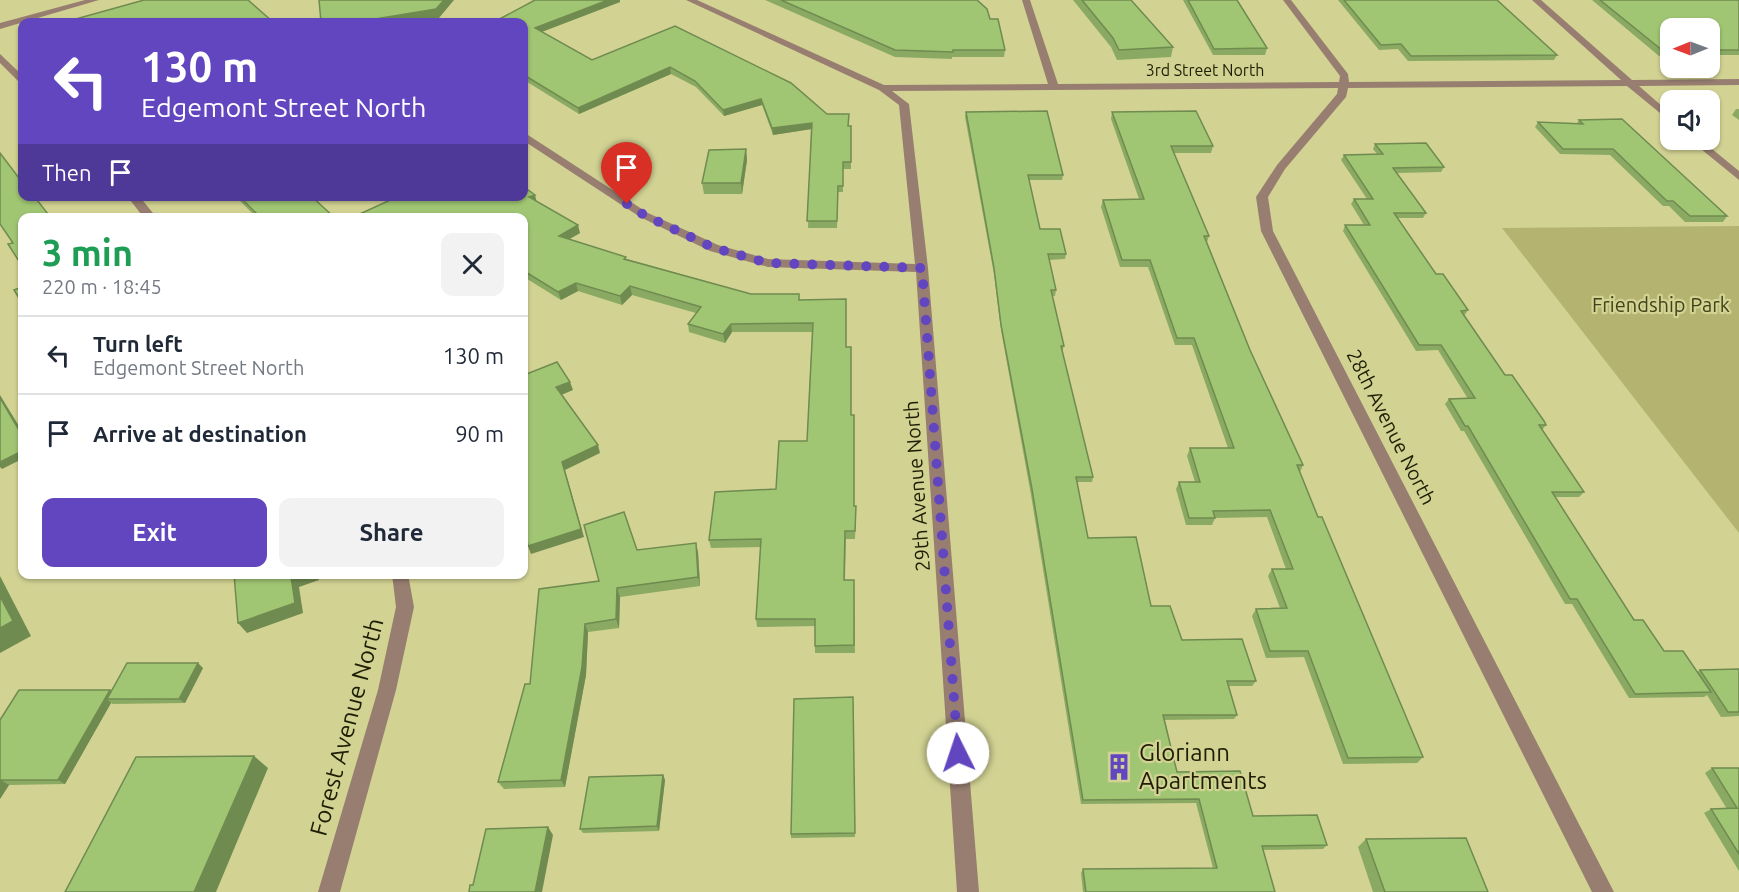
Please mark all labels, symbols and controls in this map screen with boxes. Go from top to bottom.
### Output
north arrow [1660,18,1720,78]
map controls [1660,18,1720,150]
icon: left [42,42,120,120]
text: 130 m [141,43,258,90]
street label: 3rd Street North [1146,61,1264,79]
button: sound [1660,90,1720,150]
text: Edgemont Street North [141,92,426,122]
pin [601,142,652,204]
icon: arrive [610,151,643,184]
icon: arrive [104,156,137,189]
text: Then [42,160,92,185]
text: 3 min [42,232,133,273]
button: close [441,233,504,296]
text: 220 m · 18:45 [42,275,162,298]
park label: Friendship Park [1592,293,1730,316]
text: Turn left [93,331,183,356]
icon: left [42,339,75,372]
text: 130 m [443,343,504,368]
street label: 28th Avenue North [1342,345,1441,508]
text: Edgemont Street North [93,356,304,379]
street label: 29th Avenue North [899,400,934,572]
icon: arrive [42,417,75,450]
text: Arrive at destination [93,421,307,446]
text: 90 m [455,421,504,446]
button: Exit [42,498,267,567]
button: Share [279,498,504,567]
street label: Forest Avenue North [304,615,389,839]
position arrow [926,721,990,785]
place label: Gloriann Apartments [1139,739,1267,794]
building icon: Gloriann Apartments [1104,752,1134,782]

